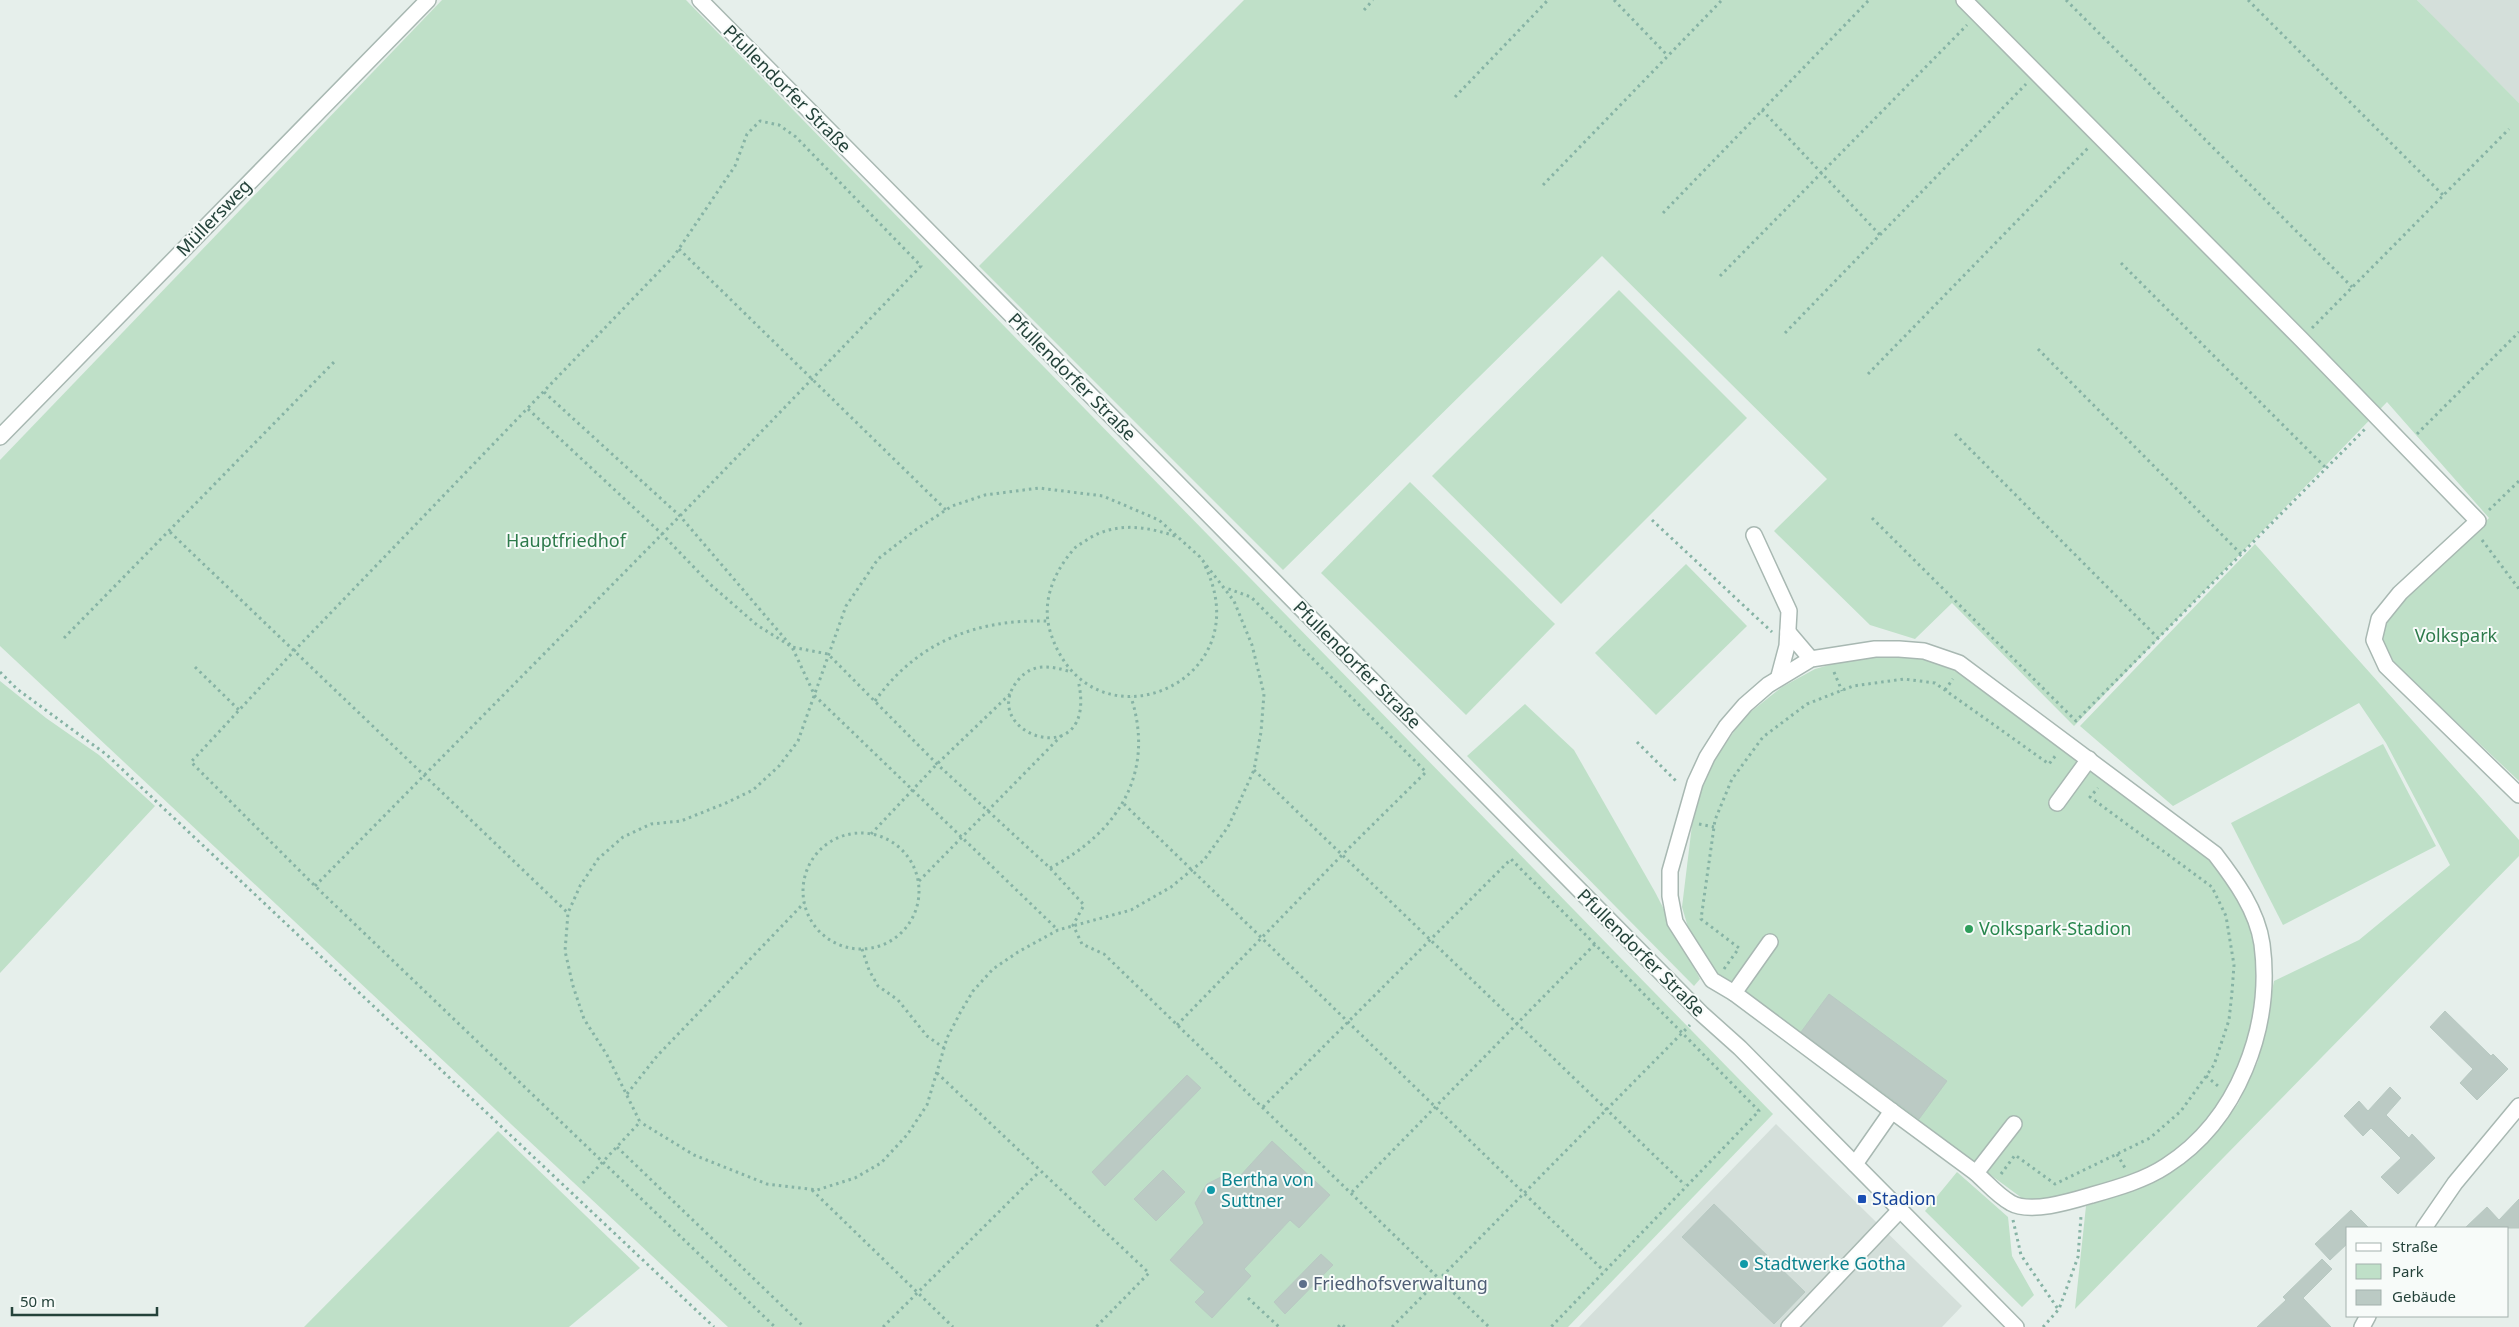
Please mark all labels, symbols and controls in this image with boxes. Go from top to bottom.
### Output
street label: Pfullendorfer Straße [719,19,857,157]
street label: Müllersweg [170,174,256,261]
street label: Pfullendorfer Straße [1004,307,1142,445]
park label: Hauptfriedhof [506,528,627,552]
street label: Pfullendorfer Straße [1289,595,1427,733]
park label: Volkspark [2415,623,2498,647]
street label: Pfullendorfer Straße [1573,883,1711,1021]
place label: Volkspark-Stadion [1979,916,2131,940]
marker: Volkspark-Stadion [1963,923,1975,935]
place label: Bertha von Suttner [1221,1167,1314,1212]
marker: Bertha von Suttner [1205,1184,1217,1196]
place label: Stadion [1872,1186,1936,1210]
marker: Stadion [1856,1193,1868,1205]
legend [2346,1227,2509,1317]
text: Straße [2392,1236,2438,1256]
place label: Stadtwerke Gotha [1754,1251,1906,1275]
marker: Stadtwerke Gotha [1738,1258,1750,1270]
text: Park [2392,1261,2424,1281]
place label: Friedhofsverwaltung [1313,1271,1488,1295]
marker: Friedhofsverwaltung [1297,1278,1309,1290]
scale bar [12,1284,158,1316]
text: Gebäude [2392,1286,2456,1306]
text: 50 m [20,1291,55,1311]

